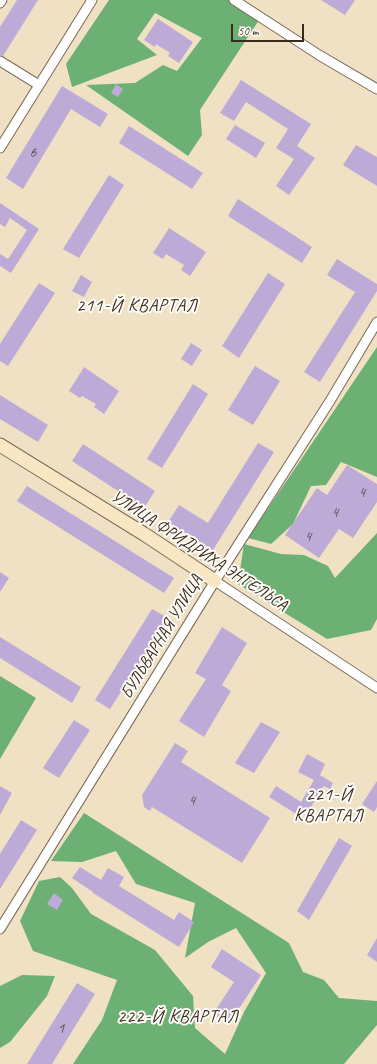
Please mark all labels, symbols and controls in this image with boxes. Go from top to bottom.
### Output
scale bar [233,16,306,42]
text: 50 m [238,23,258,39]
house number: 6 [30,144,36,162]
district label: 211-Й КВАРТАЛ [76,295,198,317]
house number: 4 [359,484,365,502]
street label: УЛИЦА ФРИДРИХА ЭНГЕЛЬСА [107,486,291,616]
house number: 4 [332,504,338,522]
house number: 4 [305,528,311,546]
street label: БУЛЬВАРНАЯ УЛИЦА [117,571,207,703]
district label: 221-Й КВАРТАЛ [294,784,364,826]
house number: 4 [189,792,195,810]
district label: 222-Й КВАРТАЛ [117,1006,239,1028]
house number: 1 [58,1020,64,1038]

